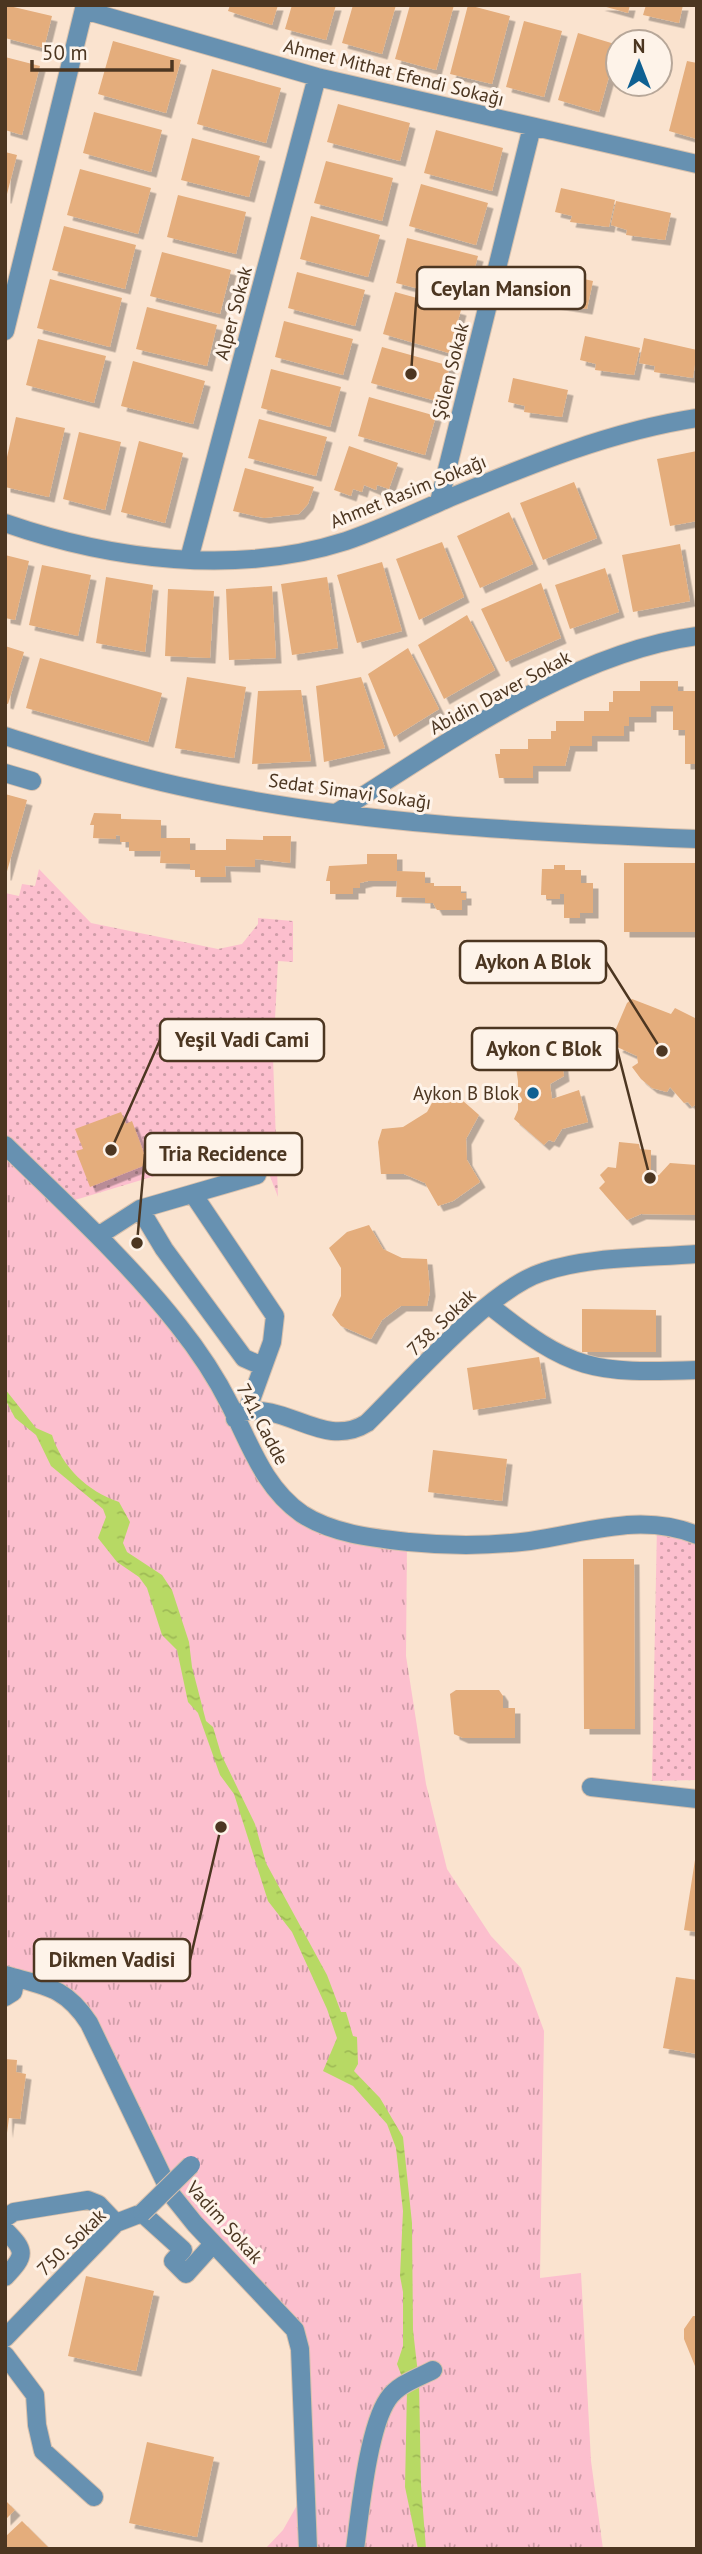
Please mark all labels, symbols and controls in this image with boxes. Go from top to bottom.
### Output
scale bar [32,28,172,72]
north arrow [604,28,674,98]
street label: Ahmet Mithat Efendi Sokağı [281,33,507,111]
text: N [633,34,645,58]
text: 50 m [42,39,88,66]
street label: Alper Sokak [209,264,257,362]
callout: Ceylan Mansion [417,267,585,309]
text: Ceylan Mansion [431,275,571,302]
street label: Şölen Sokak [426,320,474,422]
street label: Ahmet Rasim Sokağı [326,449,490,533]
street label: Abidin Daver Sokak [425,645,575,739]
street label: Sedat Simavi Sokağı [267,768,433,814]
callout: Aykon A Blok [460,941,606,983]
text: Aykon A Blok [475,948,592,975]
callout: Yeşil Vadi Cami [160,1019,324,1061]
text: Yeşil Vadi Cami [174,1026,309,1053]
callout: Aykon C Blok [472,1028,617,1070]
text: Aykon C Blok [486,1035,603,1062]
place label: Aykon B Blok [413,1081,519,1105]
marker: Aykon B Blok [525,1085,541,1101]
callout: Tria Recidence [145,1133,302,1175]
text: Tria Recidence [159,1140,287,1167]
street label: 738. Sokak [402,1283,480,1361]
street label: 741. Cadde [232,1379,294,1469]
callout: Dikmen Vadisi [34,1939,190,1981]
text: Dikmen Vadisi [49,1946,175,1973]
street label: Vadim Sokak [181,2175,268,2268]
street label: 750. Sokak [32,2203,110,2281]

